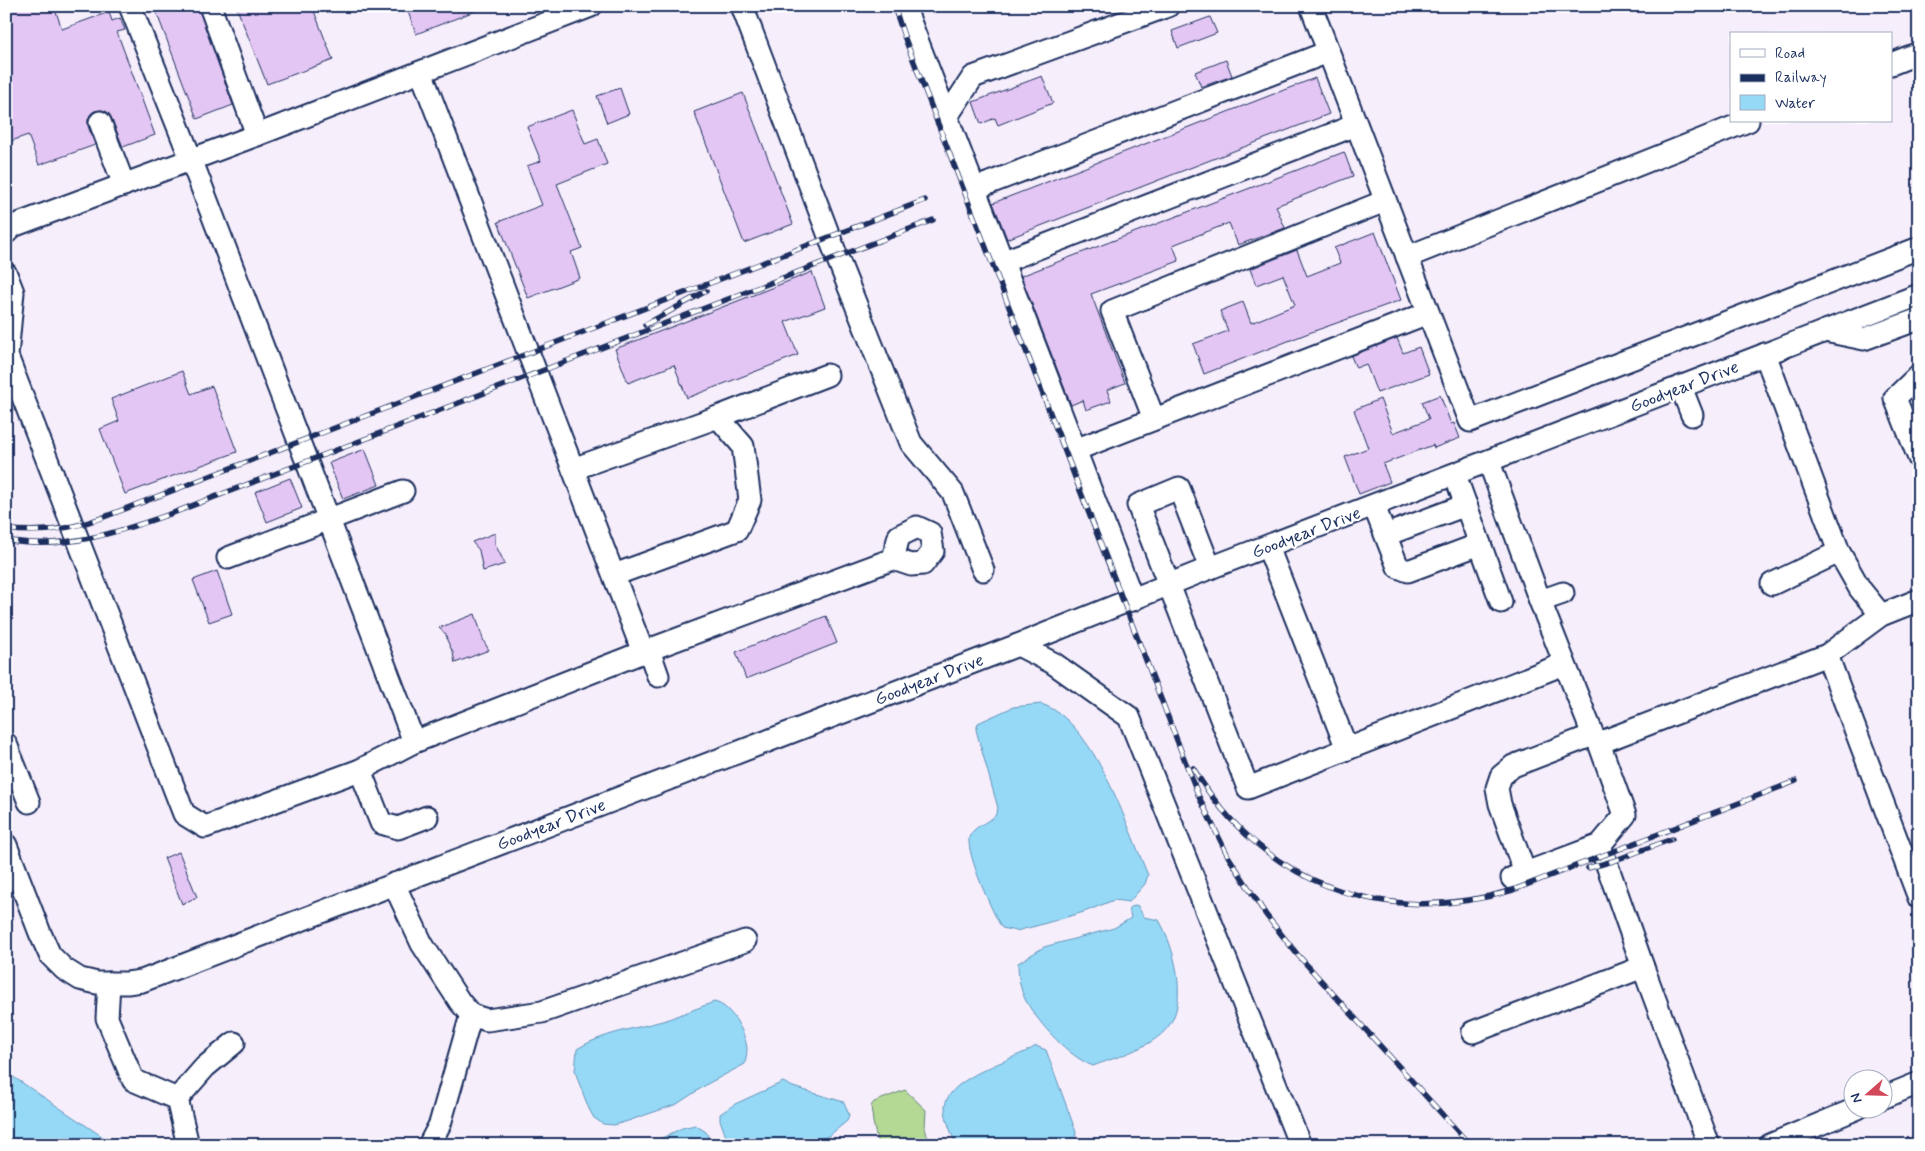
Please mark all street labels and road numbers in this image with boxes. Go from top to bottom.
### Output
street label: Goodyear Drive [1626,355,1742,419]
street label: Goodyear Drive [1248,501,1364,565]
street label: Goodyear Drive [871,648,987,712]
street label: Goodyear Drive [493,793,609,857]

